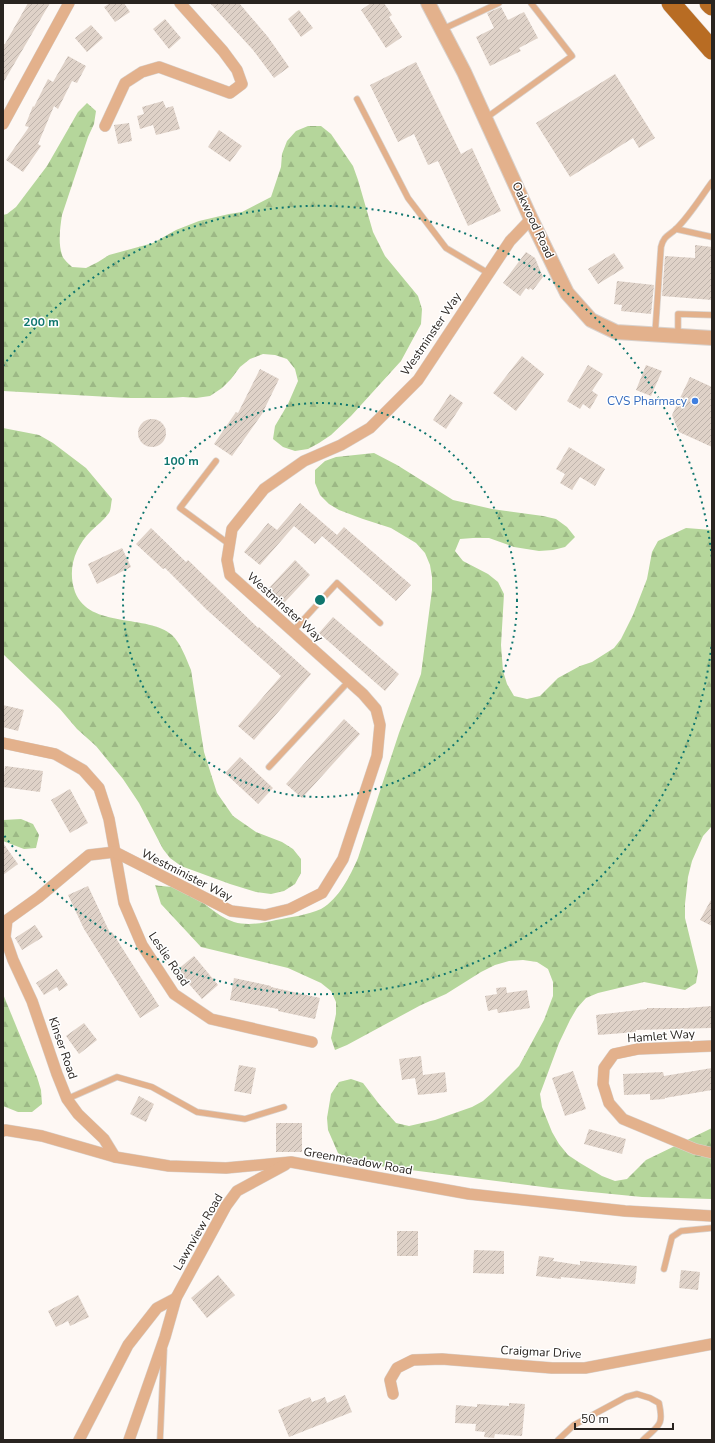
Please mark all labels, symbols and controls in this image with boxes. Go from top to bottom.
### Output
street label: Oakwood Road [508,179,558,261]
street label: Westminster Way [397,289,465,379]
text: 200 m [23,314,59,330]
place label: CVS Pharmacy [607,393,688,409]
marker: CVS Pharmacy [690,396,700,406]
text: 100 m [163,453,199,469]
street label: Westminster Way [243,569,327,646]
centre of rings [313,593,327,607]
street label: Westminister Way [139,845,236,905]
street label: Leslie Road [145,929,193,989]
street label: Kinser Road [45,1015,81,1081]
street label: Hamlet Way [627,1026,696,1046]
street label: Greenmeadow Road [302,1144,414,1178]
street label: Lawnview Road [170,1191,226,1273]
street label: Craigmar Drive [500,1342,582,1362]
scale bar [575,1405,673,1431]
text: 50 m [581,1411,609,1427]

